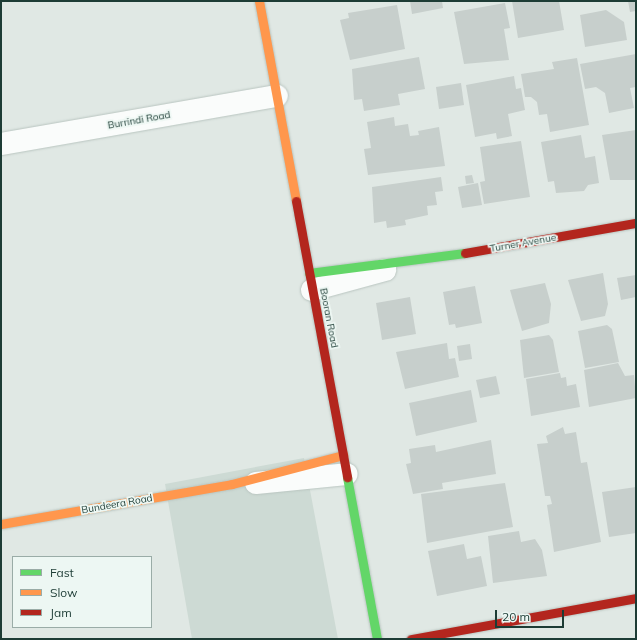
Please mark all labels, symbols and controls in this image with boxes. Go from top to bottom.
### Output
street label: Burrindi Road [107,109,171,131]
street label: Turner Avenue [489,231,557,255]
street label: Booran Road [317,287,341,349]
street label: Bundeera Road [80,492,154,516]
legend [12,556,152,628]
text: Fast [50,565,74,580]
text: Slow [50,585,78,600]
scale bar [497,602,566,628]
text: Jam [50,605,72,620]
text: 20 m [502,609,530,624]

